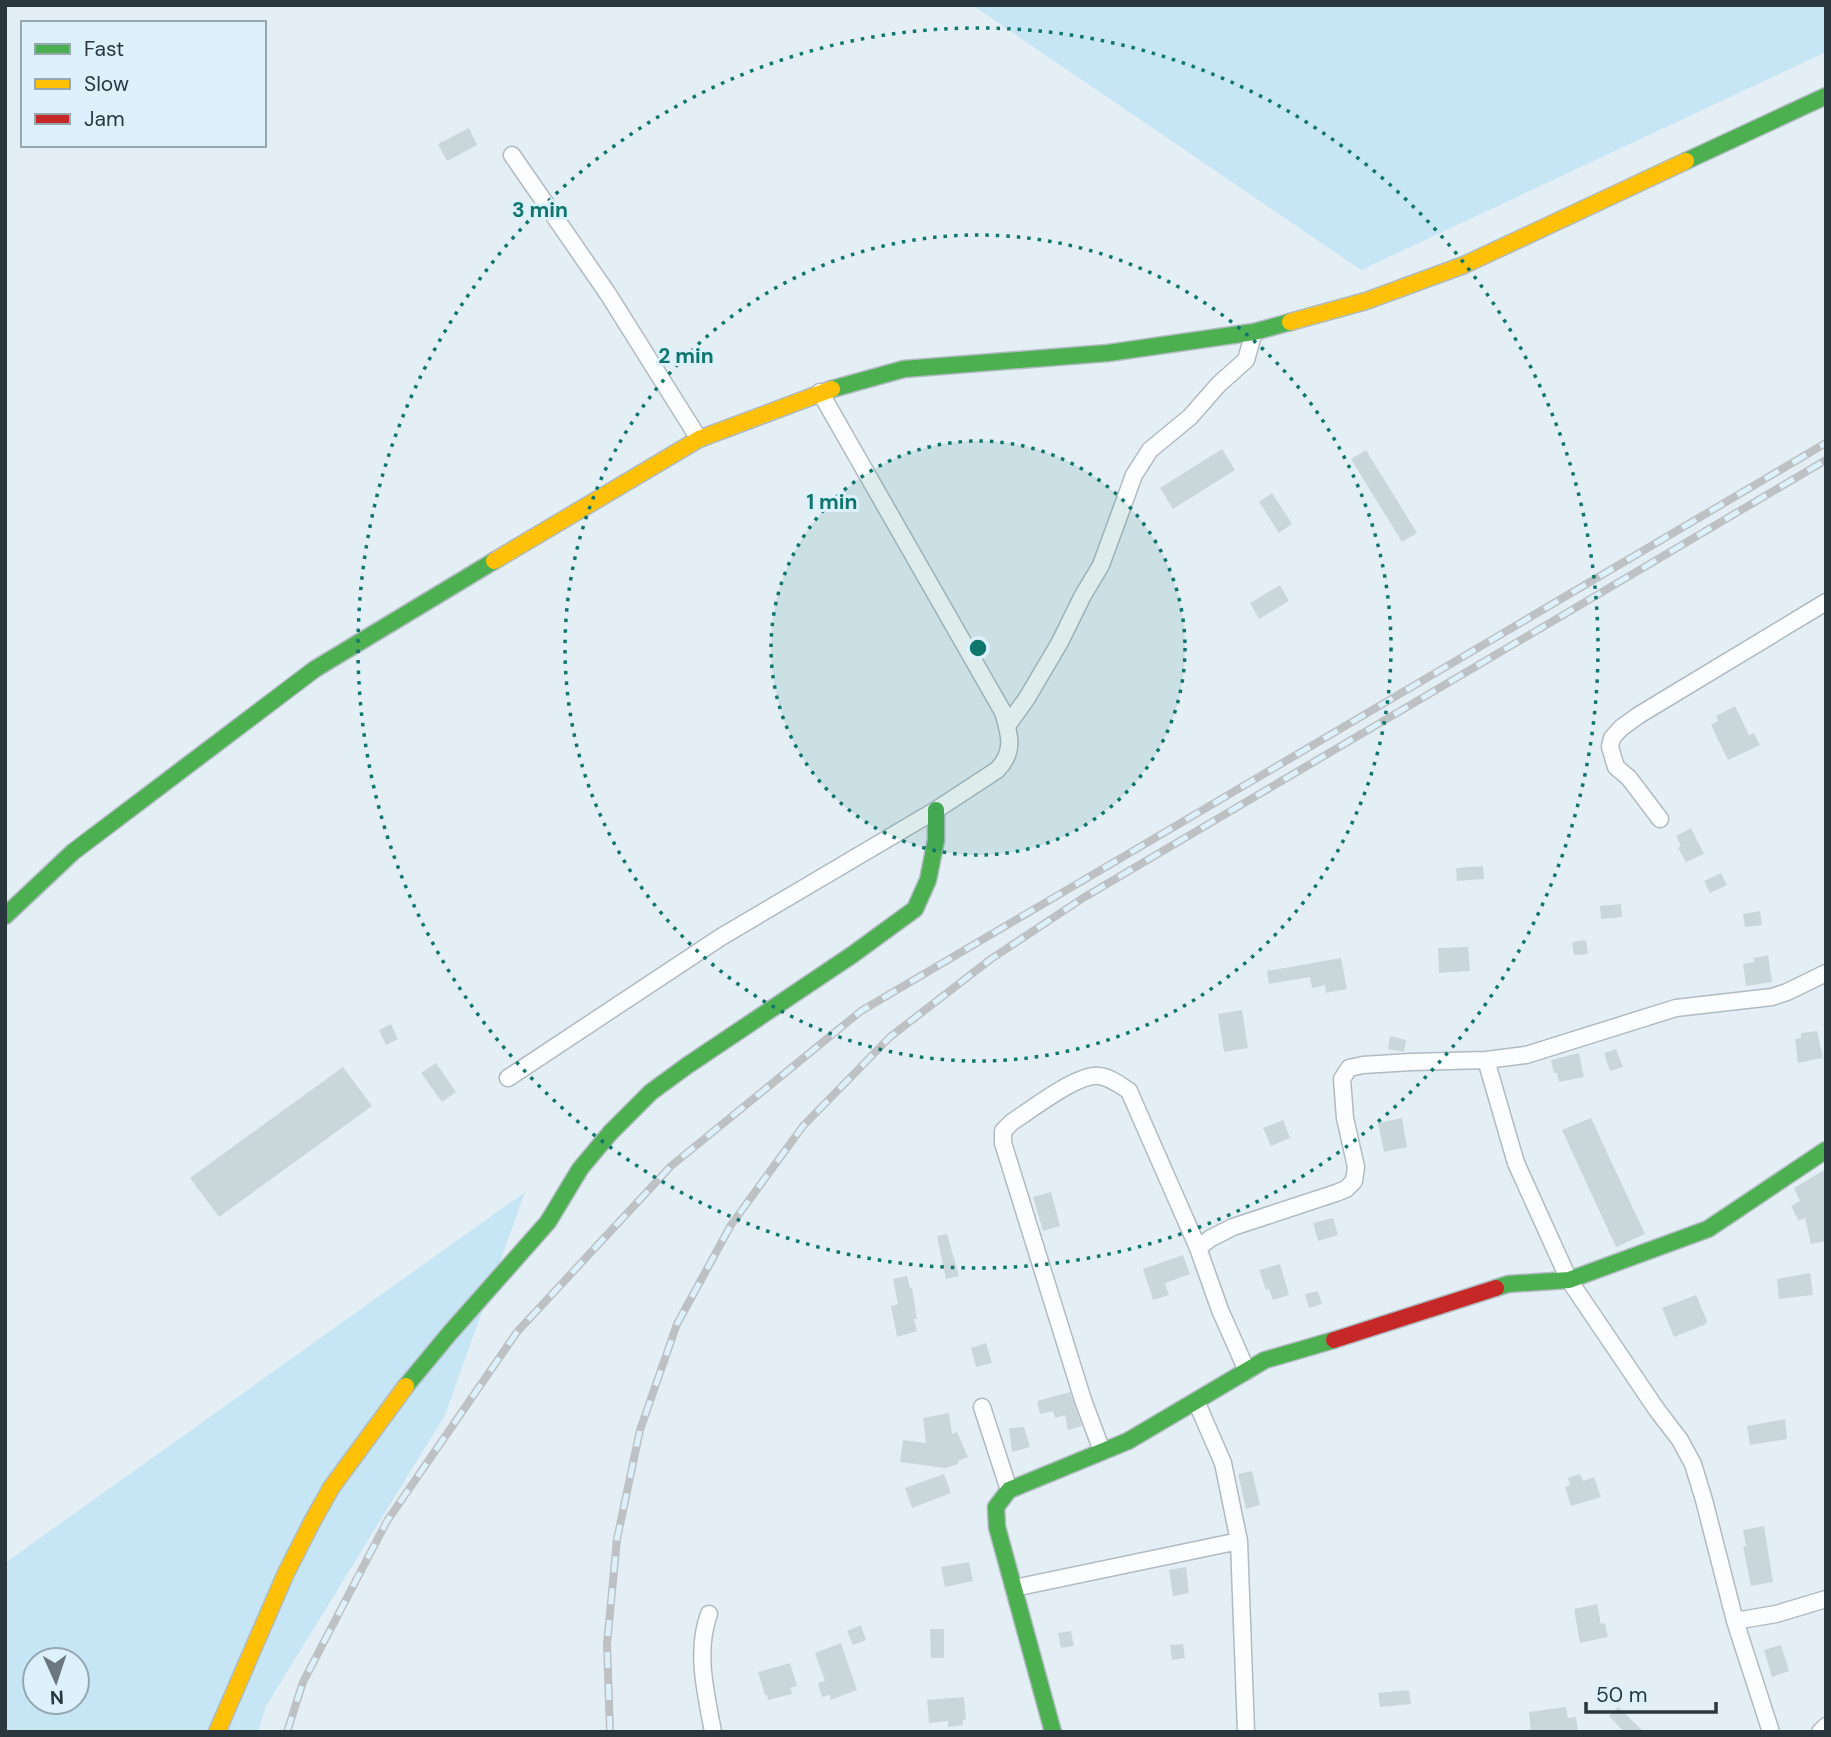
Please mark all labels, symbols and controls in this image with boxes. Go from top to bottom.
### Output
legend [21,21,266,147]
text: Fast [84,35,124,63]
text: Slow [84,70,129,98]
text: Jam [84,105,125,133]
text: 3 min [512,196,568,224]
text: 2 min [658,342,714,370]
text: 1 min [806,488,858,516]
centre of rings [966,636,990,660]
north arrow [21,1646,91,1716]
scale bar [1586,1670,1716,1714]
text: 50 m [1596,1681,1647,1709]
text: N [49,1685,64,1710]

